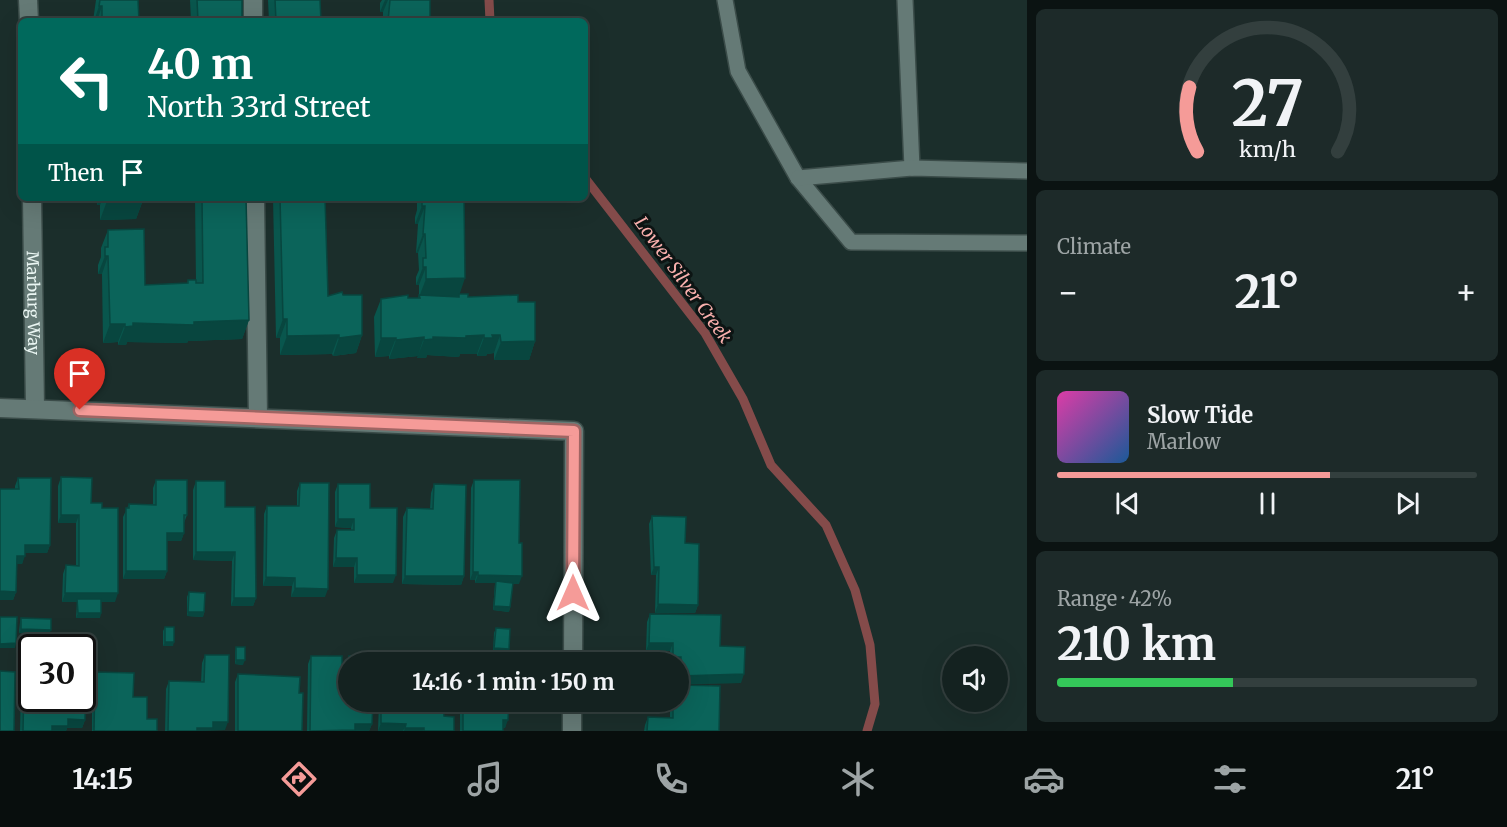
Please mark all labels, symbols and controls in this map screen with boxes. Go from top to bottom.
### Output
text: 40 m [147,38,253,90]
icon: left [48,42,126,120]
text: 27 [1231,65,1303,143]
text: North 33rd Street [147,90,370,124]
text: km/h [1239,136,1295,163]
icon: arrive [116,156,149,189]
text: Then [48,159,104,187]
water label: Lower Silver Creek [630,212,737,348]
text: Climate [1057,234,1131,259]
street label: Marburg Way [23,251,44,356]
text: 21° [1234,264,1300,320]
text: − [1057,272,1079,313]
text: + [1455,272,1477,313]
pin [54,348,105,410]
icon: arrive [63,357,96,390]
text: Slow Tide [1147,401,1253,429]
text: Marlow [1147,429,1221,454]
icon: previous [1111,487,1144,520]
icon: pause [1251,487,1284,520]
icon: next [1391,487,1424,520]
position arrow [541,561,605,625]
text: Range · 42% [1057,586,1172,611]
text: 210 km [1057,616,1216,672]
speed limit sign: 30 [18,634,96,712]
map controls [942,646,1008,712]
button: sound [942,646,1008,712]
text: 14:16 · 1 min · 150 m [412,668,615,696]
icon: directions [278,758,320,800]
icon: music [464,758,506,800]
icon: phone [650,758,692,800]
icon: climate [837,758,879,800]
icon: car [1023,758,1065,800]
icon: filters [1209,758,1251,800]
text: 14:15 [72,762,133,796]
text: 21° [1396,762,1435,796]

